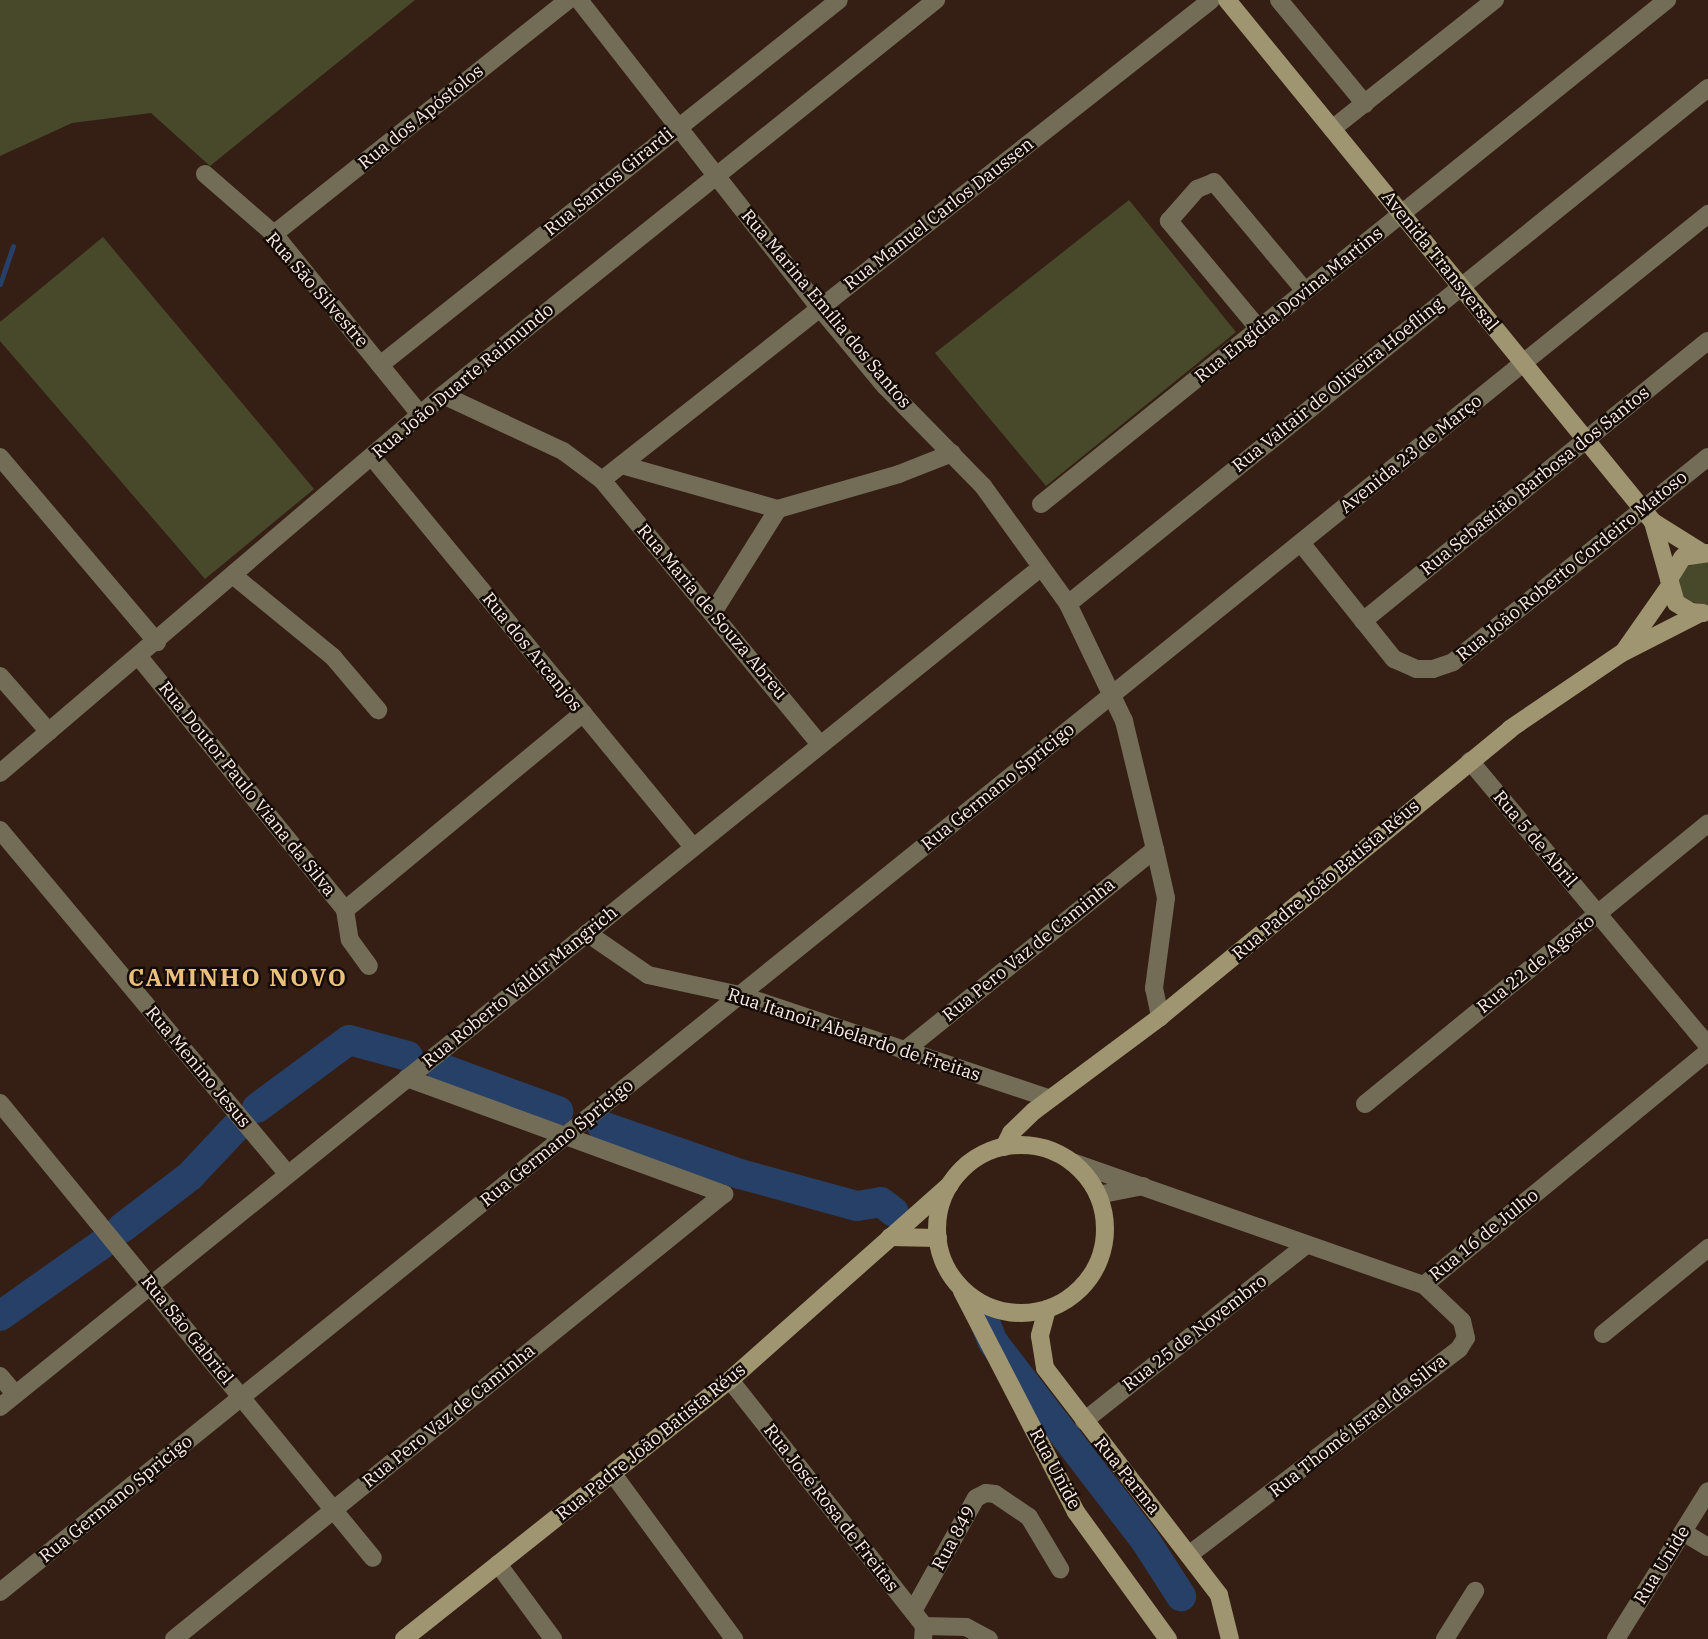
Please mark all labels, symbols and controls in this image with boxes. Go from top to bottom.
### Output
street label: Rua dos Apóstolos [354,60,488,174]
street label: Rua Santos Girardi [540,123,678,241]
street label: Rua Manuel Carlos Daussen [840,133,1038,295]
street label: Avenida Transversal [1377,187,1503,335]
street label: Rua Marina Emília dos Santos [737,205,915,413]
street label: Rua Engídia Dovina Martins [1191,222,1387,388]
street label: Rua São Silvestre [261,228,373,352]
street label: Rua Valtair de Oliveira Hoefling [1228,293,1448,477]
street label: Rua João Duarte Raimundo [368,299,558,463]
street label: Rua Sebastião Barbosa dos Santos [1416,382,1654,580]
street label: Avenida 23 de Março [1336,390,1486,518]
street label: Rua João Roberto Cordeiro Matoso [1452,466,1692,666]
street label: Rua Maria de Souza Abreu [632,520,792,704]
street label: Rua dos Arcanjos [478,588,586,716]
street label: Rua Doutor Paulo Viana da Silva [154,677,340,901]
street label: Rua Germano Spricigo [917,719,1079,855]
street label: Rua 5 de Abril [1488,786,1582,892]
street label: Rua Padre João Batista Réus [1228,795,1424,965]
street label: Rua Pero Vaz de Caminha [939,874,1119,1026]
street label: Rua Roberto Valdir Mangrich [418,902,622,1072]
street label: Rua 22 de Agosto [1473,910,1599,1018]
district label: CAMINHO NOVO [129,964,347,992]
street label: Rua Itanoir Abelardo de Freitas [725,984,983,1086]
street label: Rua Menino Jesus [141,1002,255,1132]
street label: Rua Germano Spricigo [476,1075,638,1211]
street label: Rua 16 de Julho [1425,1185,1543,1285]
street label: Rua 25 de Novembro [1119,1270,1271,1396]
street label: Rua São Gabriel [136,1271,238,1389]
street label: Rua Pero Vaz de Caminha [359,1340,539,1492]
street label: Rua Thomé Israel da Silva [1265,1350,1451,1502]
street label: Rua Padre João Batista Réus [552,1359,750,1525]
street label: Rua José Rosa de Freitas [759,1420,903,1596]
street label: Rua Unide [1025,1425,1085,1513]
street label: Rua Germano Spricigo [35,1431,197,1567]
street label: Rua Parma [1089,1433,1165,1519]
street label: Rua 849 [928,1502,980,1574]
street label: Rua Unide [1629,1522,1695,1608]

